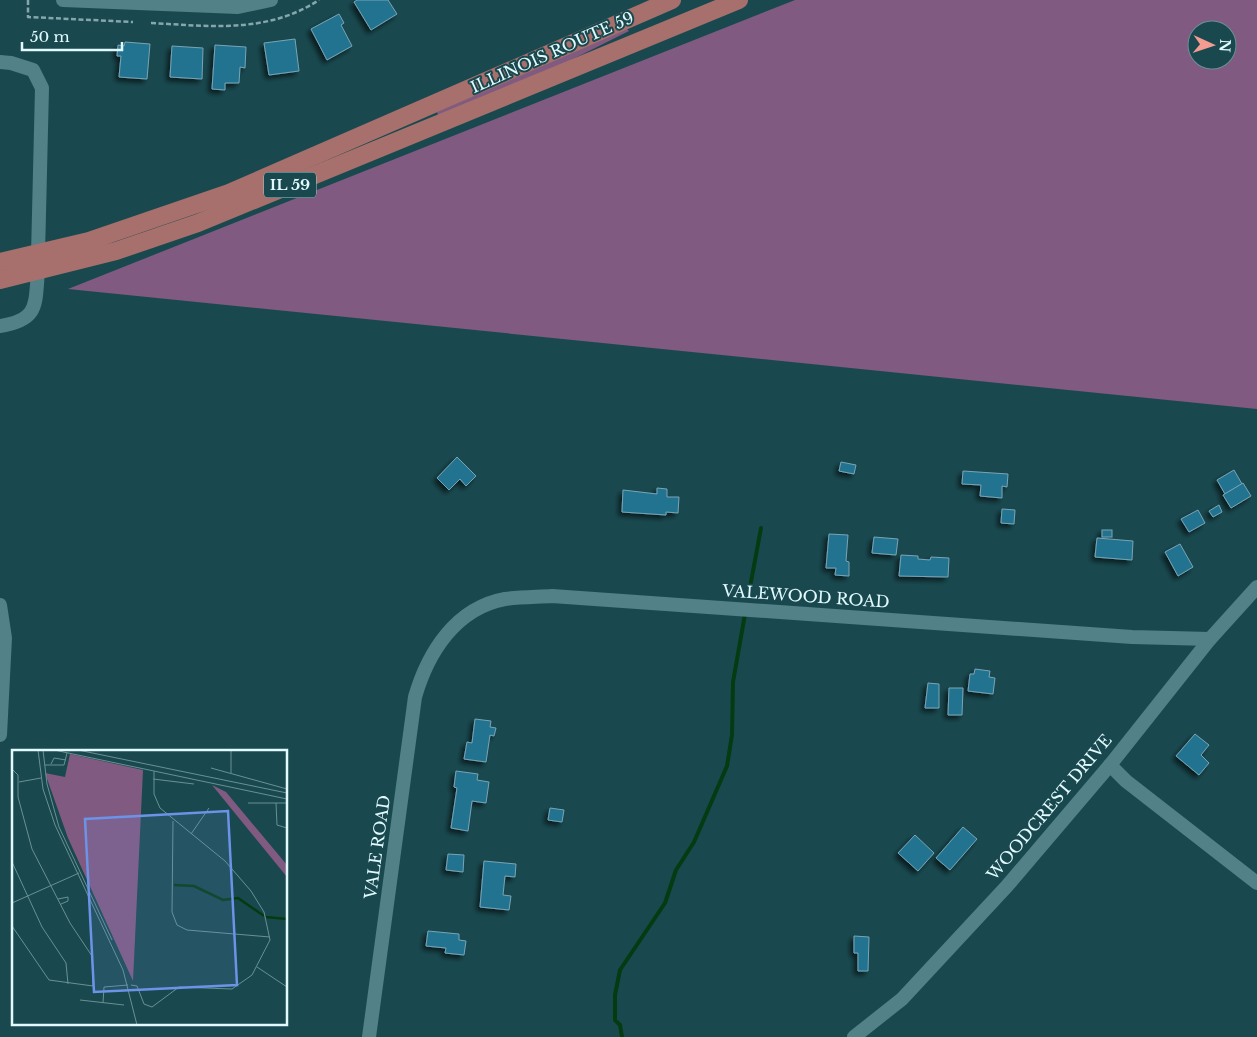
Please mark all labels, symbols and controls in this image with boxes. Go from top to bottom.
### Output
street label: ILLINOIS ROUTE 59 [467,7,637,97]
scale bar [22,20,122,52]
north arrow [1187,20,1237,70]
text: 50 m [30,27,70,46]
text: N [1216,39,1234,53]
road number: IL 59 [264,172,316,198]
street label: VALEWOOD ROAD [721,580,890,612]
street label: WOODCREST DRIVE [982,730,1116,885]
inset map [12,750,288,1024]
street label: VALE ROAD [360,794,394,901]

